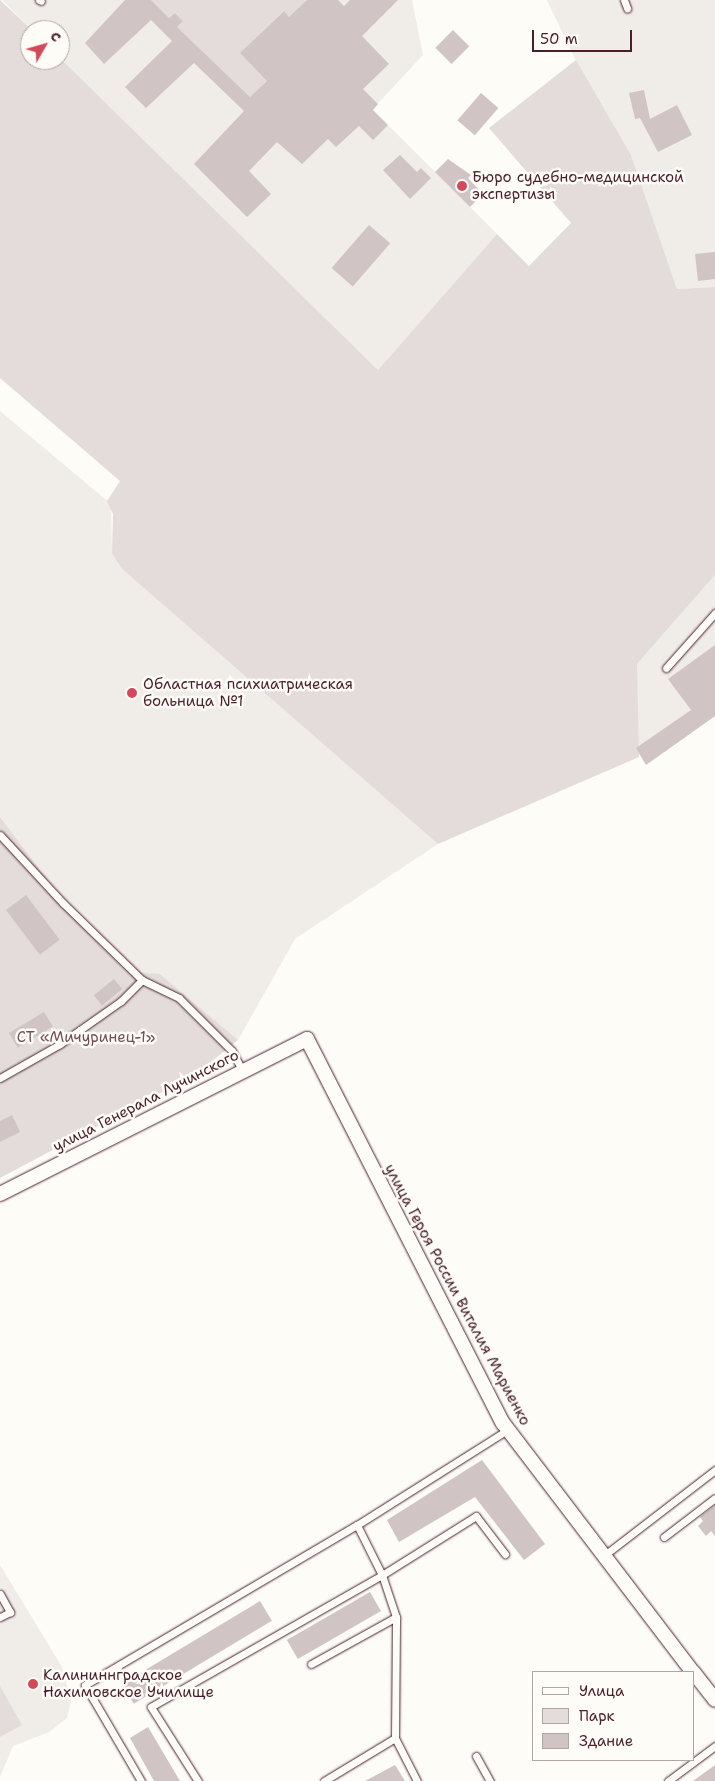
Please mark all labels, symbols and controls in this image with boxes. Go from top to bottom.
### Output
north arrow [20,20,70,70]
scale bar [535,20,635,52]
text: С [46,27,66,45]
text: 50 m [540,29,578,49]
place label: Бюро судебно-медицинской экспертизы [472,168,684,203]
marker: Бюро судебно-медицинской экспертизы [456,180,468,192]
place label: Областная психиатрическая больница №1 [143,675,353,710]
marker: Областная психиатрическая больница №1 [125,686,139,700]
park label: СТ «Мичуринец-1» [17,1029,155,1047]
street label: улица Генерала Лучинского [50,1046,242,1156]
street label: улица Героя России Виталия Мариенко [380,1161,534,1429]
place label: Калининнградское Нахимовское Училище [43,1666,214,1701]
legend [532,1671,695,1761]
marker: Калининнградское Нахимовское Училище [27,1678,39,1690]
text: Улица [579,1681,624,1701]
text: Парк [579,1706,615,1726]
text: Здание [579,1731,633,1751]

